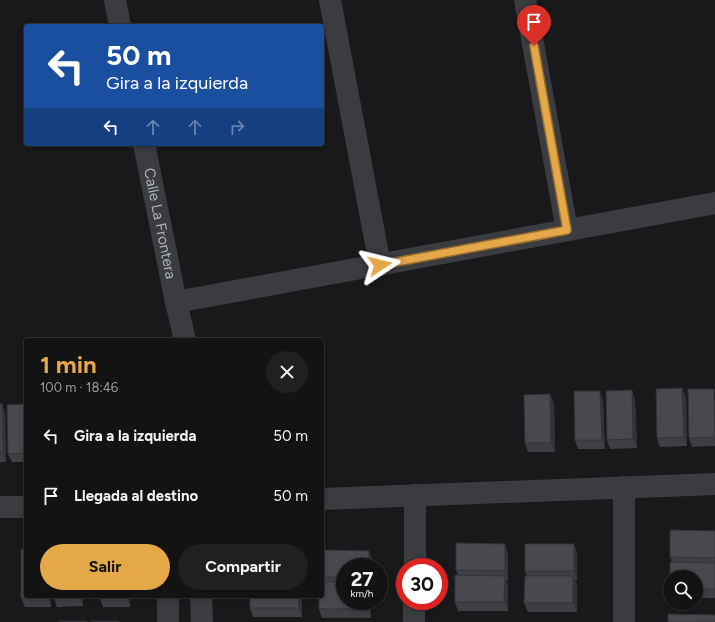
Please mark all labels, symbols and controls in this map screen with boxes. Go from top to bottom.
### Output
pin [517,5,551,46]
icon: arrive [523,11,545,33]
text: 50 m [106,38,172,72]
icon: left [40,40,92,92]
text: Gira a la izquierda [106,72,248,94]
icon: left [100,116,122,138]
icon: ahead [142,116,164,138]
icon: ahead [184,116,206,138]
icon: right [226,116,248,138]
street label: Calle La Frontera [140,166,180,281]
position arrow [359,244,401,286]
text: 1 min [40,350,97,379]
button: close [266,351,308,393]
text: 100 m · 18:46 [40,380,118,395]
icon: left [40,425,62,447]
text: Gira a la izquierda [74,427,196,445]
text: 50 m [273,427,308,445]
icon: arrive [40,485,62,507]
text: Llegada al destino [74,487,198,505]
text: 50 m [273,487,308,505]
button: Salir [40,544,170,590]
button: Compartir [178,544,308,590]
speed limit sign: 30 [396,558,448,610]
text: 27 [351,567,373,591]
map controls [663,570,703,610]
button: search [663,570,703,610]
text: km/h [351,587,373,600]

